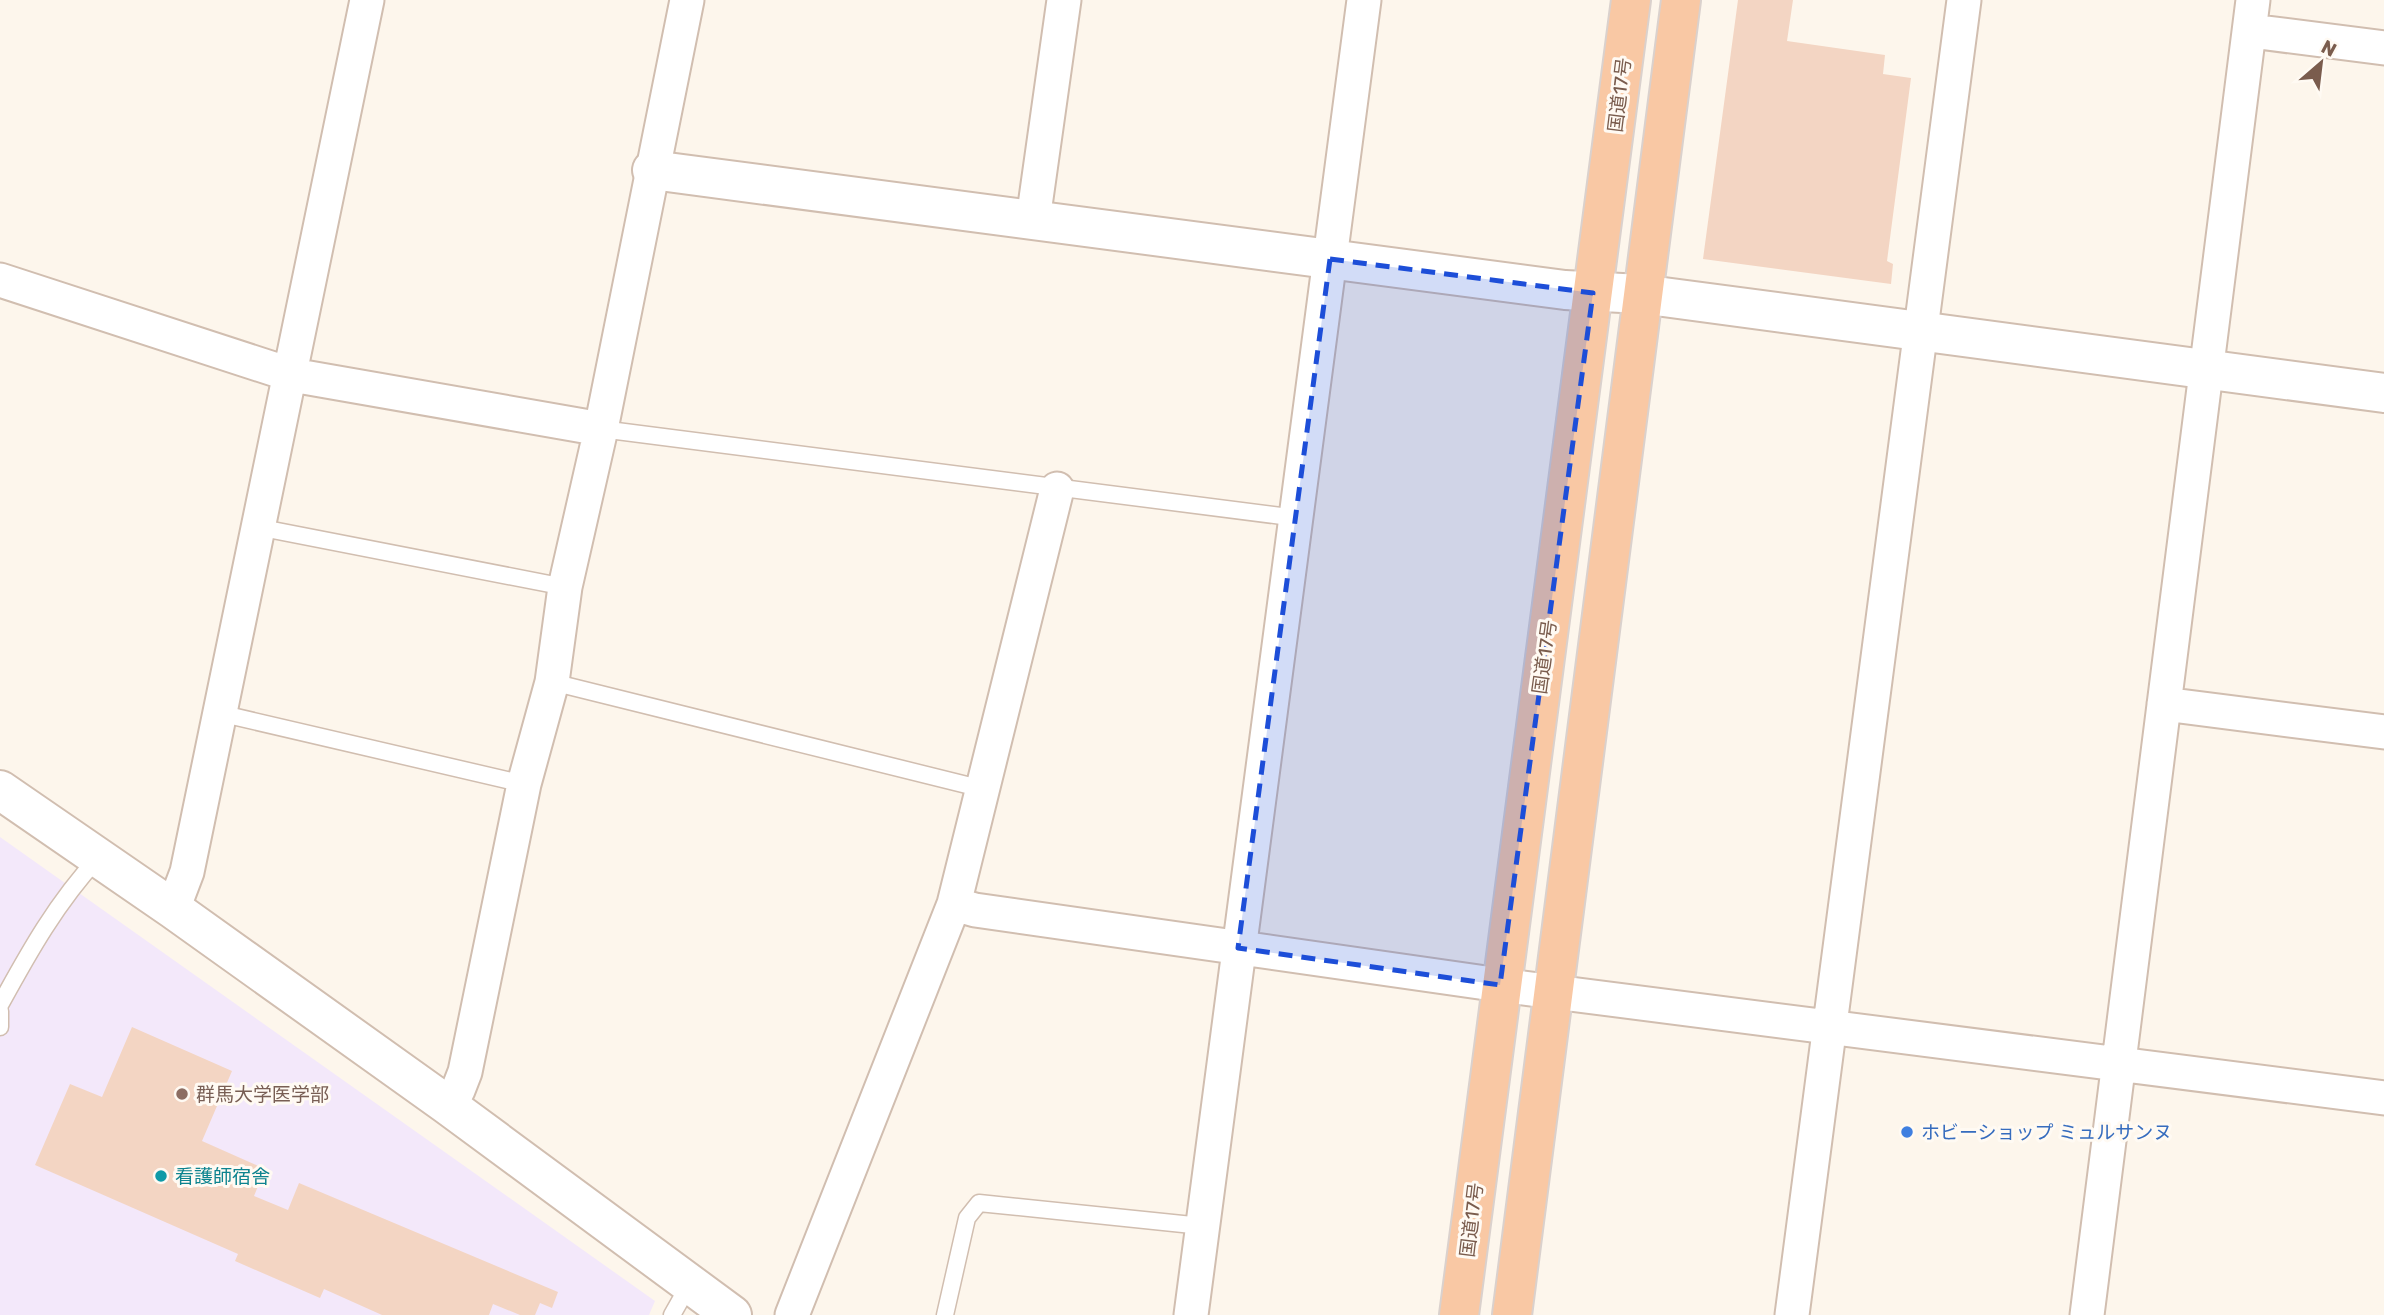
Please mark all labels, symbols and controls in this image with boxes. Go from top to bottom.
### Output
north arrow [2286,28,2356,98]
text: N [2317,35,2340,62]
street label: 国道17号 [1604,56,1635,134]
street label: 国道17号 [1528,618,1561,696]
place label: 群馬大学医学部 [196,1083,329,1106]
marker: 群馬大学医学部 [174,1086,190,1102]
place label: ホビーショップ ミュルサンヌ [1921,1121,2172,1144]
marker: ホビーショップ ミュルサンヌ [1899,1124,1915,1140]
place label: 看護師宿舎 [175,1165,270,1188]
marker: 看護師宿舎 [153,1168,169,1184]
street label: 国道17号 [1456,1181,1487,1259]

